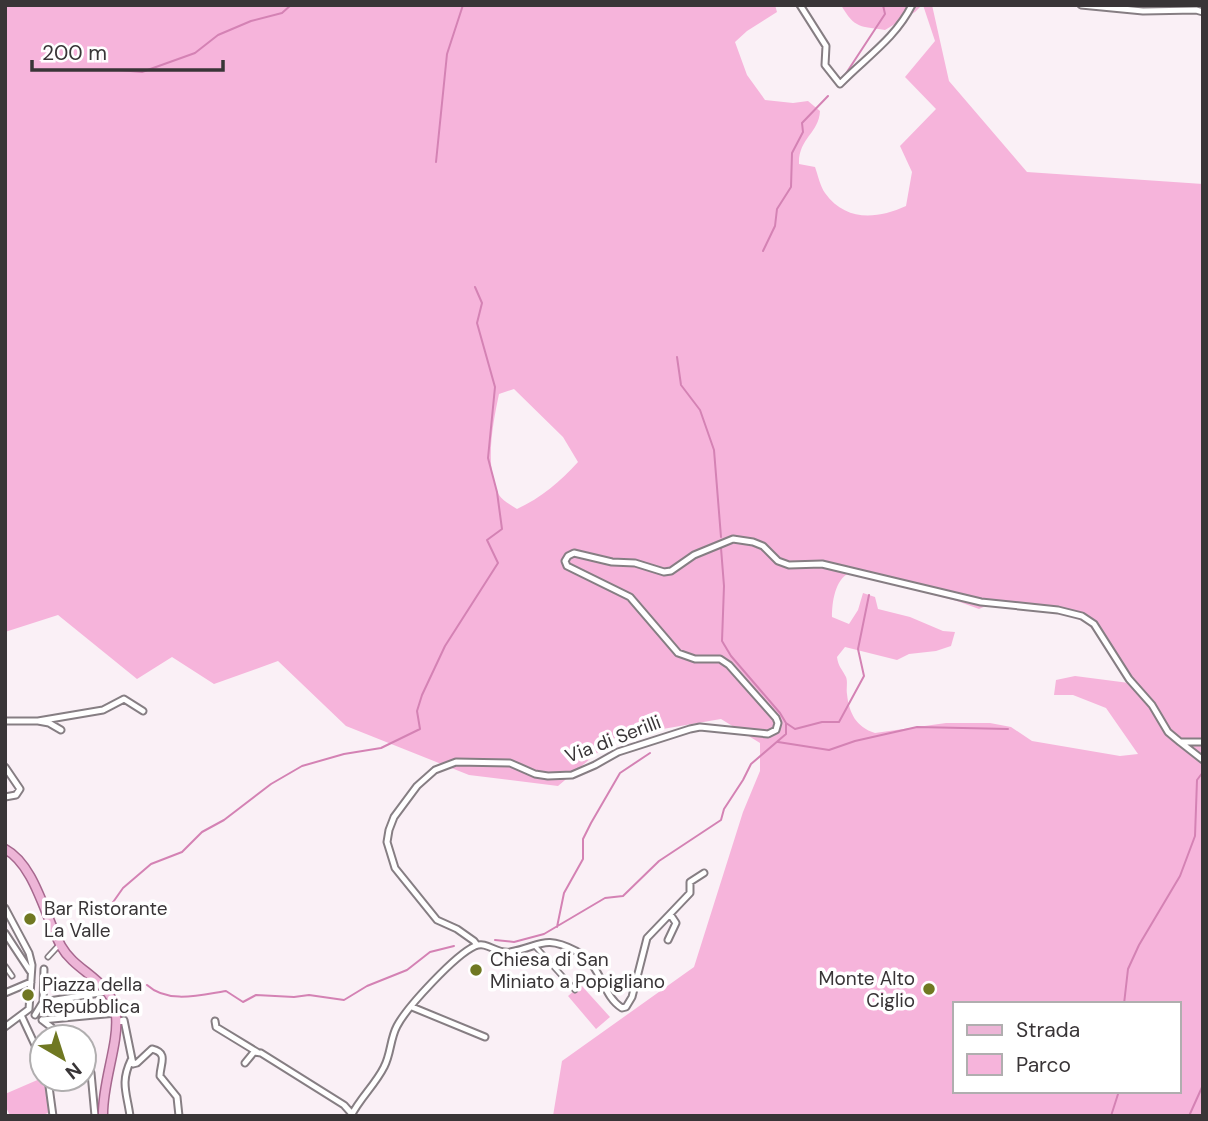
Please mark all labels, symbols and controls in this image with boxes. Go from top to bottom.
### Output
scale bar [32,28,222,72]
text: 200 m [42,39,107,67]
street label: Via di Serilli [562,709,664,769]
place label: Bar Ristorante La Valle [44,896,168,943]
marker: Bar Ristorante La Valle [22,911,38,927]
place label: Chiesa di San Miniato a Popigliano [490,947,665,994]
marker: Chiesa di San Miniato a Popigliano [468,962,484,978]
place label: Monte Alto Ciglio [819,966,915,1013]
place label: Piazza della Repubblica [42,972,142,1019]
marker: Monte Alto Ciglio [921,981,937,997]
marker: Piazza della Repubblica [20,987,36,1003]
legend [953,1002,1180,1093]
text: Strada [1016,1016,1080,1044]
north arrow [28,1023,98,1093]
text: Parco [1016,1051,1071,1079]
text: N [60,1057,87,1085]

